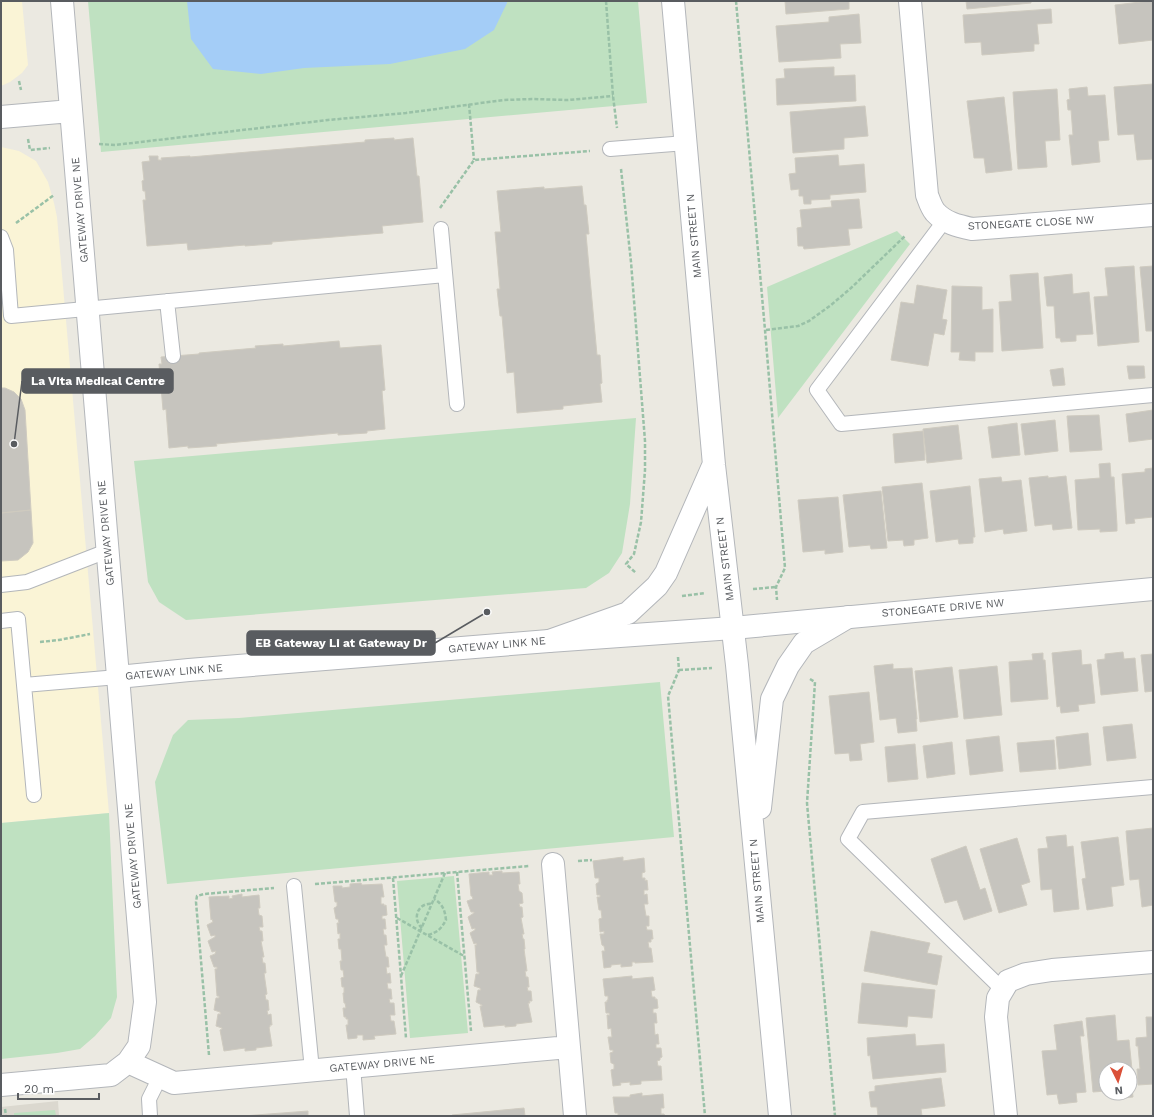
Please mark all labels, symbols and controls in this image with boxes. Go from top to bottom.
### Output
street label: GATEWAY DRIVE NE [69,157,91,263]
street label: MAIN STREET N [684,193,704,279]
street label: STONEGATE CLOSE NW [967,213,1095,233]
callout: La Vita Medical Centre [22,369,173,393]
text: La Vita Medical Centre [31,374,165,388]
street label: GATEWAY DRIVE NE [95,480,117,586]
street label: MAIN STREET N [713,516,737,602]
street label: STONEGATE DRIVE NW [881,596,1005,620]
callout: EB Gateway Li at Gateway Dr [247,631,435,655]
street label: GATEWAY LINK NE [448,634,546,656]
text: EB Gateway Li at Gateway Dr [255,636,428,650]
street label: GATEWAY LINK NE [125,661,223,683]
street label: GATEWAY DRIVE NE [122,803,144,909]
street label: MAIN STREET N [747,838,767,924]
street label: GATEWAY DRIVE NE [329,1053,435,1075]
north arrow [1098,1061,1138,1101]
scale bar [18,1075,99,1101]
text: 20 m [24,1082,54,1096]
text: N [1114,1084,1123,1097]

